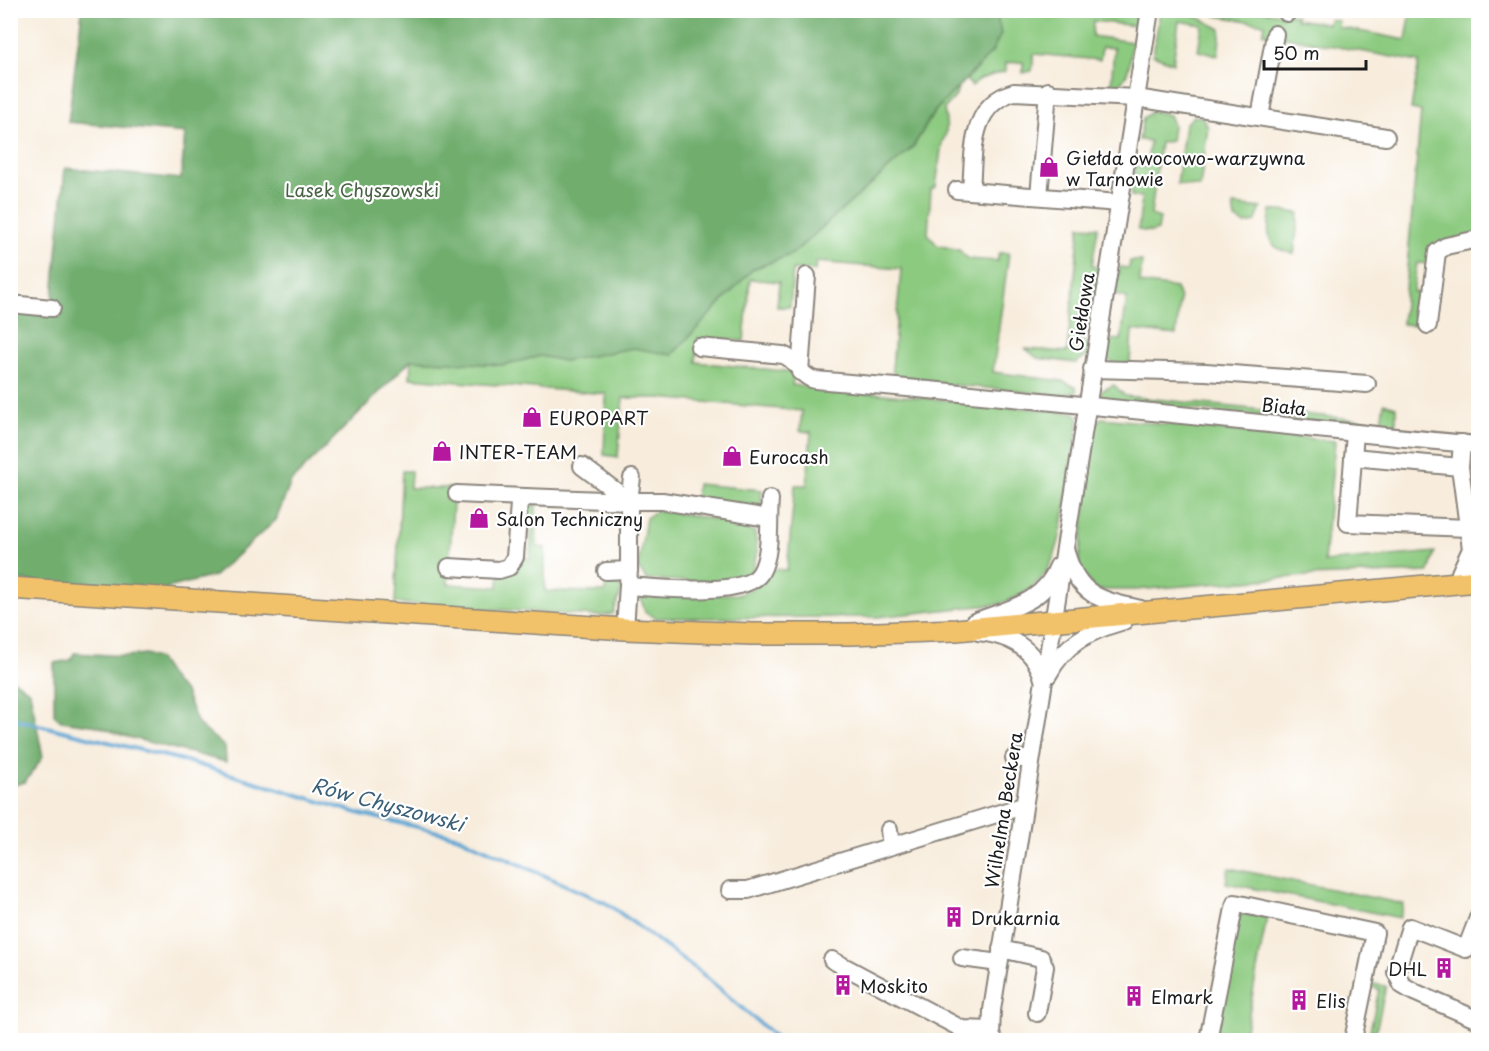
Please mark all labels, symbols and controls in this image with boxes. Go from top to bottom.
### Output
scale bar [1264,33,1366,71]
text: 50 m [1273,39,1320,66]
place label: Giełda owocowo-warzywna w Tarnowie [1066,144,1306,192]
shop icon: Giełda owocowo-warzywna w Tarnowie [1037,155,1061,179]
park label: Lasek Chyszowski [285,176,439,203]
street label: Giełdowa [1061,270,1101,354]
street label: Biała [1260,390,1308,422]
place label: EUROPART [549,404,649,431]
shop icon: EUROPART [520,405,544,429]
place label: INTER-TEAM [459,438,577,465]
shop icon: INTER-TEAM [430,439,454,463]
place label: Eurocash [749,443,829,470]
shop icon: Eurocash [720,444,744,468]
place label: Salon Techniczny [496,505,643,532]
shop icon: Salon Techniczny [467,506,491,530]
street label: Wilhelma Beckera [977,730,1029,890]
water label: Rów Chyszowski [308,769,471,840]
place label: Drukarnia [971,904,1060,931]
building icon: Drukarnia [942,905,966,929]
place label: DHL [1388,955,1427,982]
building icon: DHL [1432,956,1456,980]
place label: Moskito [860,972,928,999]
building icon: Moskito [831,973,855,997]
place label: Elmark [1151,983,1213,1010]
building icon: Elmark [1122,984,1146,1008]
place label: Elis [1316,987,1346,1014]
building icon: Elis [1287,988,1311,1012]

